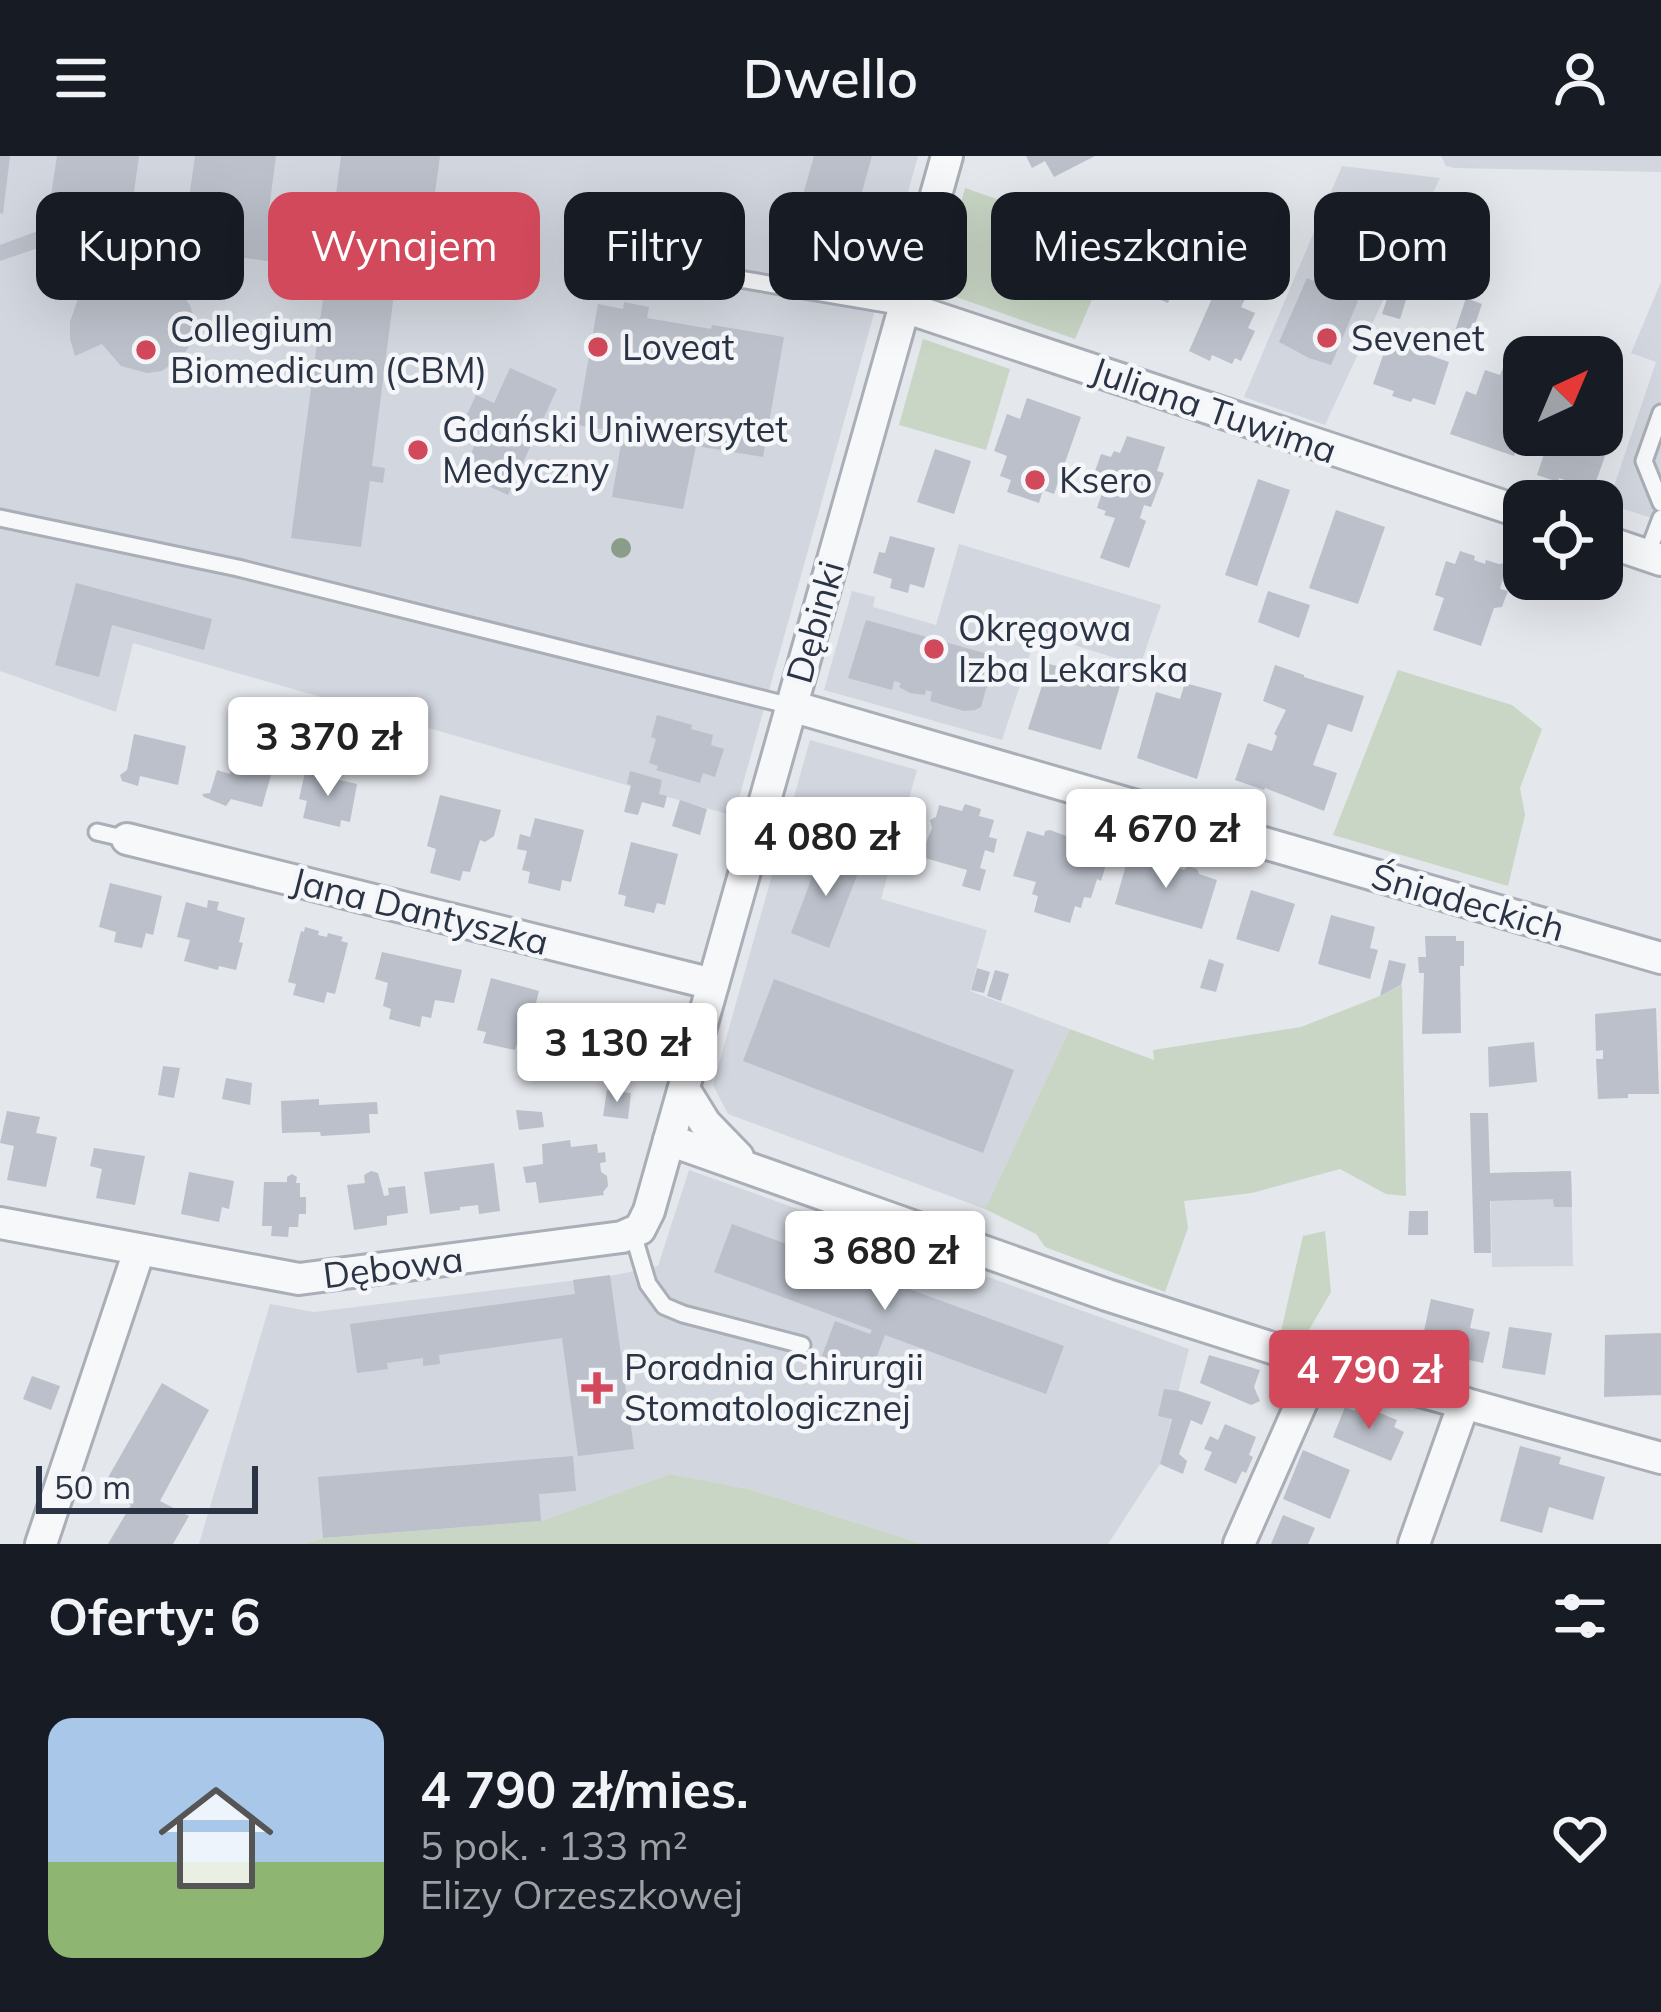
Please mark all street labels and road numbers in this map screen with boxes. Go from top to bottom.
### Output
street label: Juliana Tuwima [1086,347,1343,473]
street label: Dębinki [776,556,853,688]
street label: Śniadeckich [1366,853,1570,951]
street label: Jana Dantyszka [287,857,553,964]
street label: Dębowa [320,1236,466,1297]

